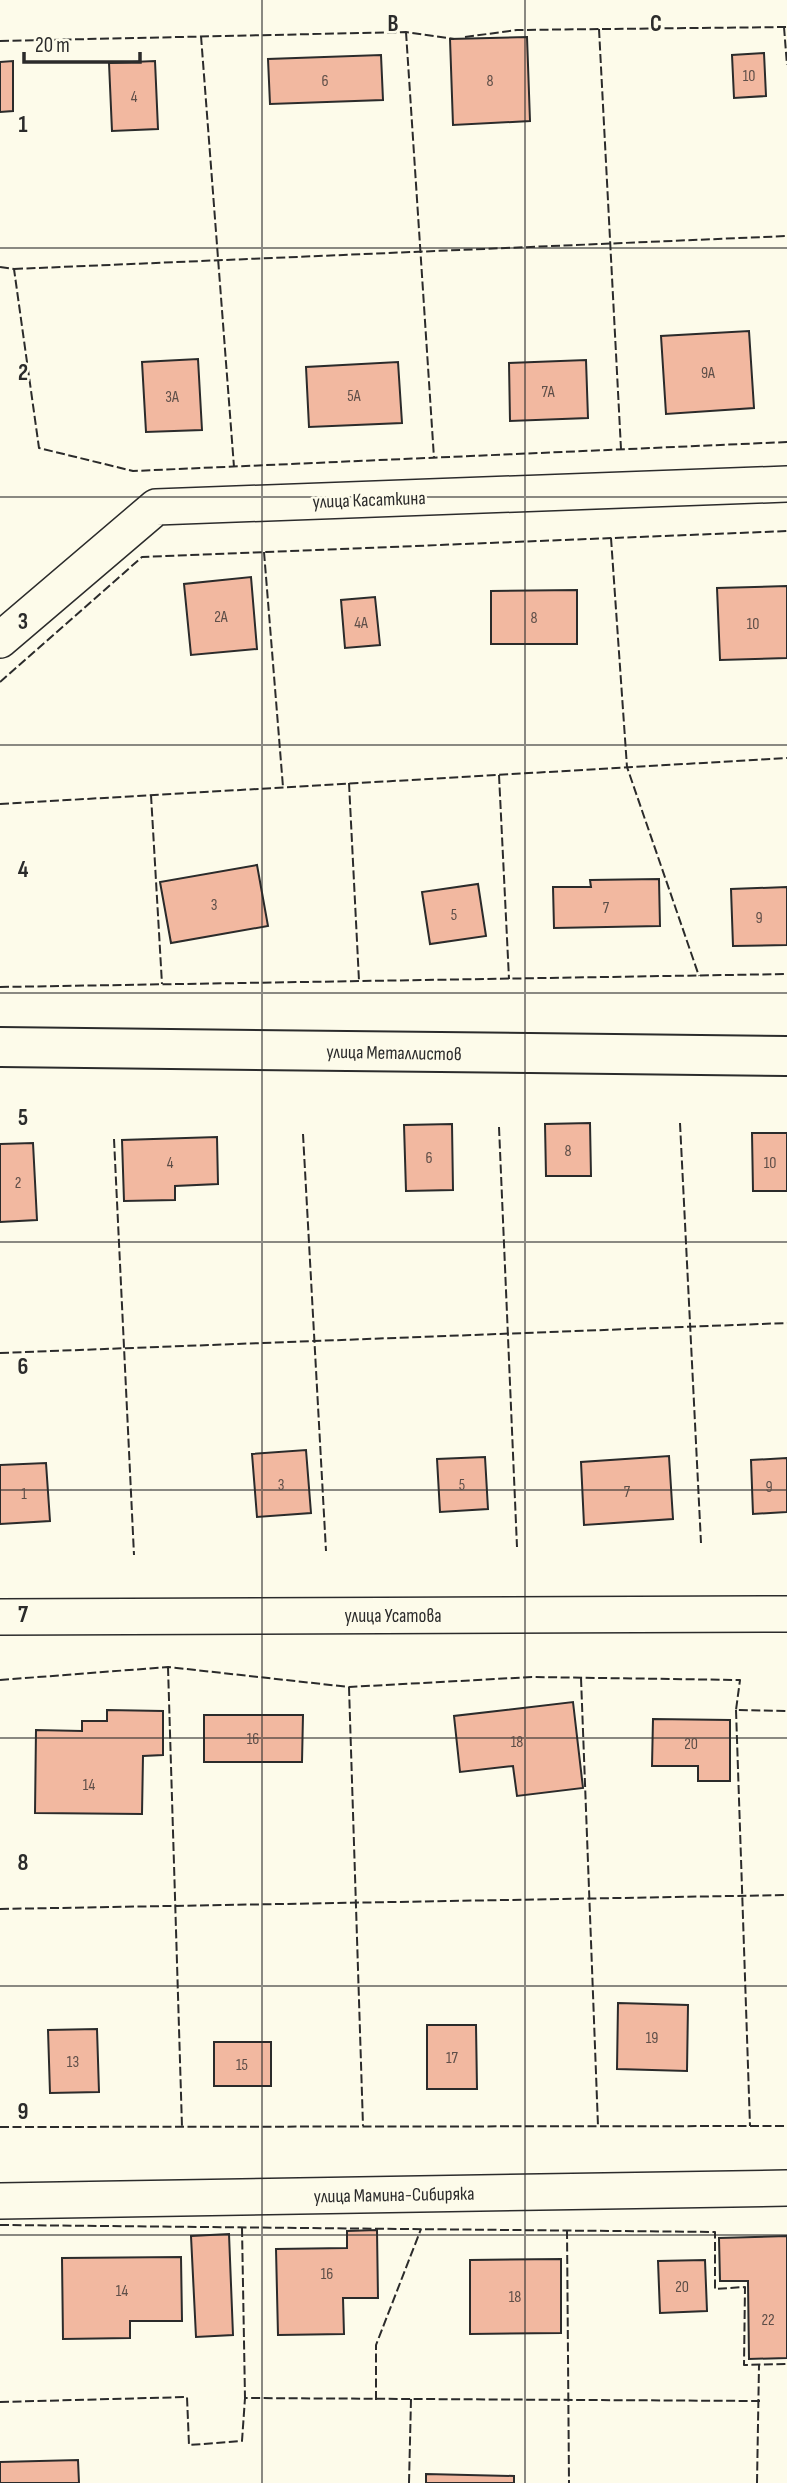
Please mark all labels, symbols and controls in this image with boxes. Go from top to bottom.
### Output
text: B [388,10,399,38]
text: C [650,10,662,38]
scale bar [24,21,140,65]
text: 20 m [35,33,70,58]
house number: 10 [743,67,755,86]
house number: 6 [321,72,329,91]
house number: 8 [486,72,494,91]
house number: 4 [131,88,138,107]
text: 1 [18,111,28,139]
text: 2 [18,359,28,387]
house number: 9А [701,364,715,383]
house number: 7А [542,383,555,402]
house number: 5А [347,387,361,406]
house number: 3А [165,388,179,407]
street label: улица Касаткина [312,487,426,514]
text: 3 [18,608,28,636]
house number: 2А [214,608,228,627]
house number: 8 [530,609,538,628]
house number: 4А [354,614,368,633]
house number: 10 [747,615,759,634]
text: 4 [18,856,29,884]
house number: 3 [211,896,217,915]
house number: 7 [603,899,610,918]
house number: 5 [451,906,457,925]
house number: 9 [755,909,763,928]
street label: улица Металлистов [326,1041,462,1066]
text: 5 [18,1104,28,1132]
house number: 8 [564,1142,572,1161]
house number: 6 [425,1149,433,1168]
house number: 4 [167,1154,174,1173]
house number: 10 [764,1154,776,1173]
house number: 2 [15,1174,21,1193]
text: 6 [18,1353,28,1381]
house number: 3 [278,1476,284,1495]
house number: 5 [459,1476,465,1495]
house number: 9 [765,1478,773,1497]
house number: 7 [624,1483,631,1502]
house number: 1 [21,1485,27,1504]
text: 7 [18,1601,28,1629]
street label: улица Усатова [344,1605,442,1628]
house number: 16 [247,1730,259,1749]
house number: 18 [511,1733,523,1752]
house number: 20 [684,1735,698,1754]
house number: 14 [83,1776,95,1795]
text: 8 [18,1849,29,1877]
house number: 19 [646,2029,658,2048]
house number: 17 [446,2049,459,2068]
house number: 13 [67,2053,79,2072]
house number: 15 [236,2056,248,2075]
text: 9 [18,2098,28,2126]
street label: улица Мамина-Сибиряка [313,2183,475,2208]
house number: 16 [321,2265,333,2284]
house number: 20 [675,2278,689,2297]
house number: 14 [116,2282,128,2301]
house number: 18 [509,2288,521,2307]
house number: 22 [761,2311,775,2330]

